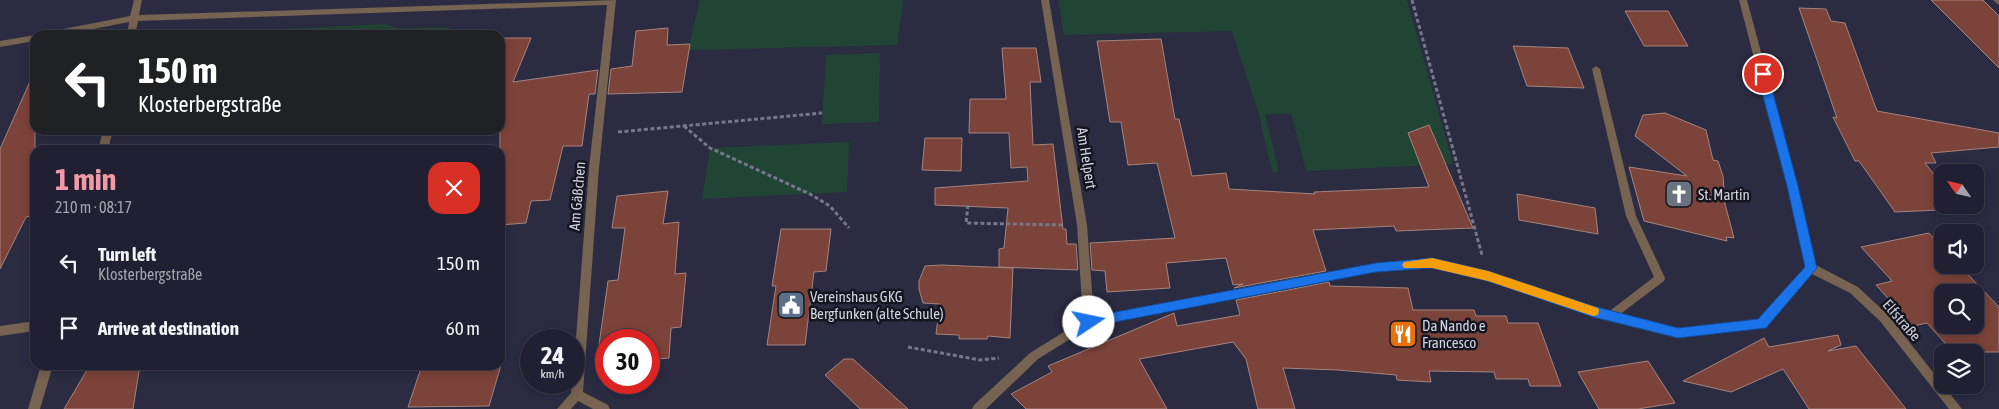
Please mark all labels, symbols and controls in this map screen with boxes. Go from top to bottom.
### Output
icon: left [55,50,120,115]
text: 150 m [138,50,217,90]
pin [1742,53,1784,95]
icon: arrive [1749,60,1777,88]
text: Klosterbergstraße [138,91,282,117]
street label: Am Helpert [1074,126,1100,190]
street label: Am Gäßchen [566,161,588,231]
text: 1 min [55,162,116,196]
button: close [428,162,480,214]
north arrow [1934,164,1984,214]
map controls [1934,164,1984,394]
church icon: St. Martin [1664,179,1694,209]
place label: St. Martin [1698,186,1750,203]
text: 210 m · 08:17 [55,198,132,216]
button: sound [1934,224,1984,274]
text: Turn left [98,243,156,265]
icon: left [55,249,83,277]
text: 150 m [437,252,480,274]
text: Klosterbergstraße [98,265,202,283]
button: search [1934,284,1984,334]
place label: Vereinshaus GKG Bergfunken (alte Schule) [810,288,944,322]
public building icon: Vereinshaus GKG Bergfunken (alte Schule) [776,290,806,320]
position arrow [1062,295,1114,347]
street label: Elfstraße [1879,296,1925,344]
icon: arrive [55,314,83,342]
text: Arrive at destination [98,317,239,339]
text: 60 m [446,317,480,339]
place label: Da Nando e Francesco [1422,317,1486,351]
restaurant icon: Da Nando e Francesco [1388,319,1418,349]
speed limit sign: 30 [595,329,660,394]
text: 24 [541,341,564,369]
button: layers [1934,344,1984,394]
text: km/h [541,367,564,381]

